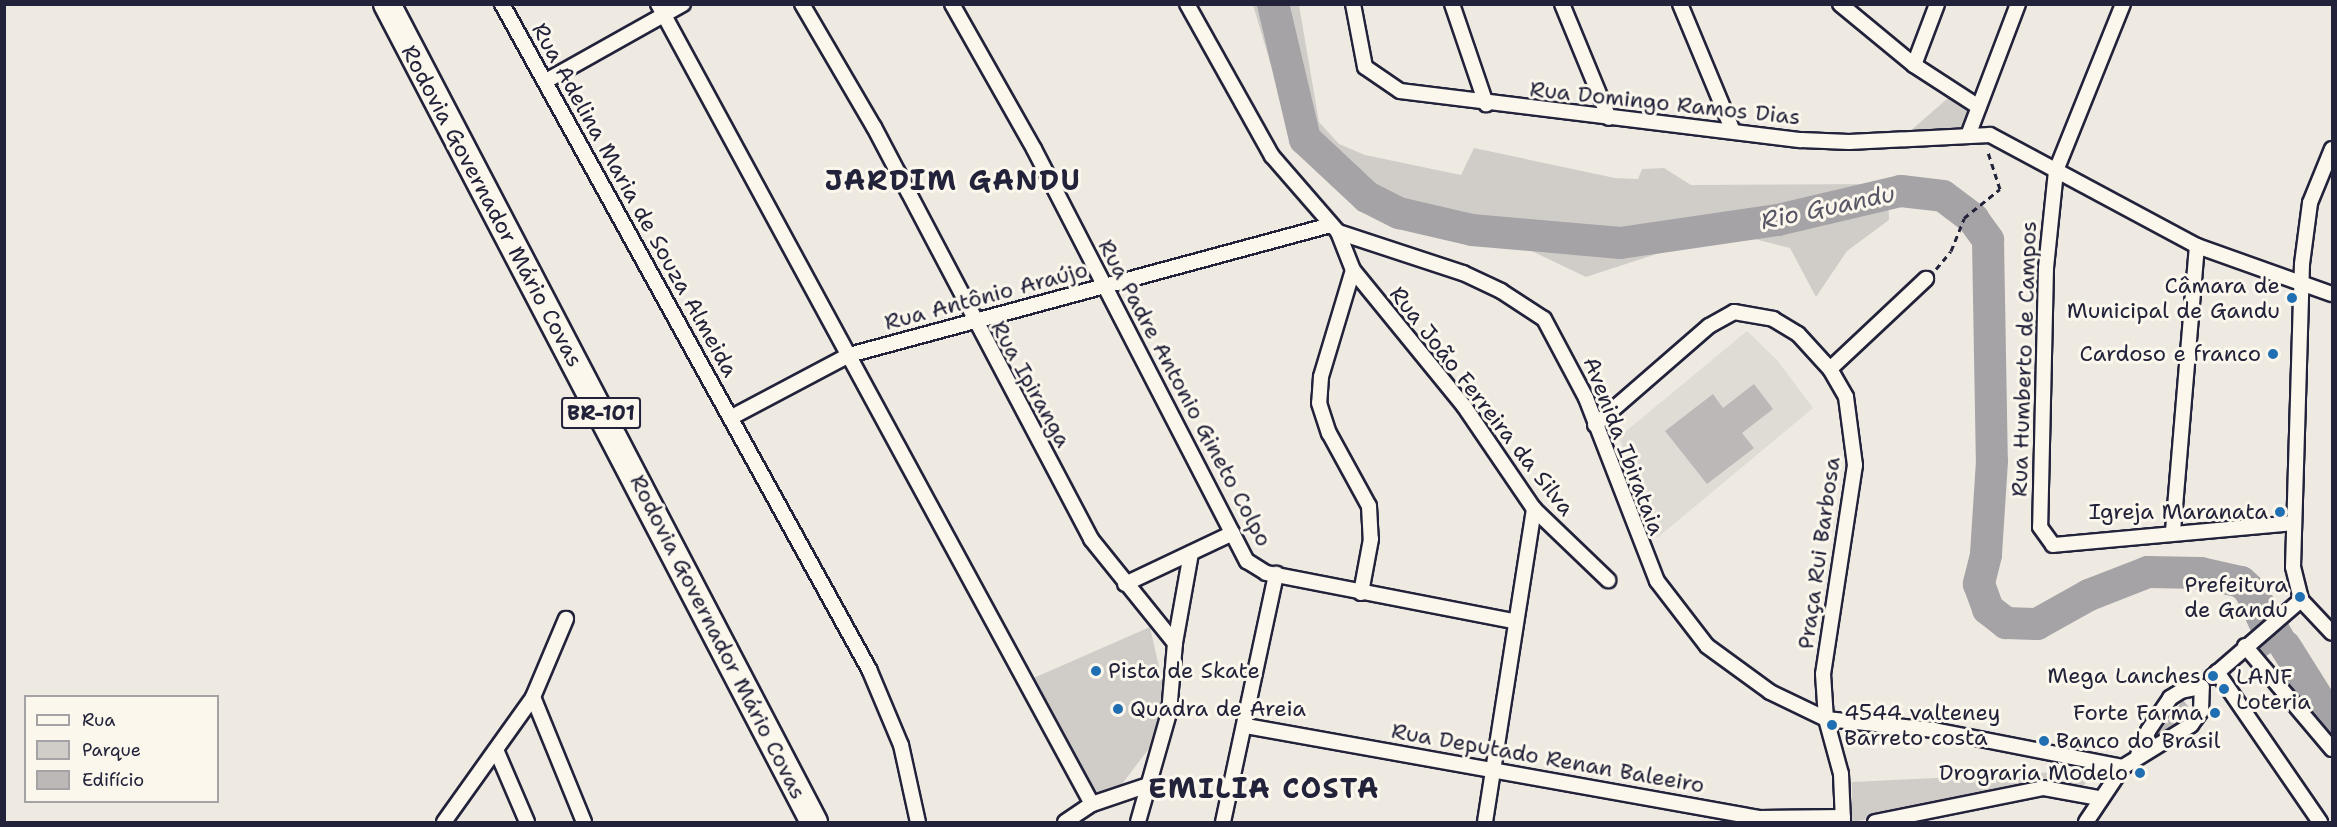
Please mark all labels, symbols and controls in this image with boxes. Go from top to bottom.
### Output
street label: Rua Adelina Maria de Souza Almeida [526,18,744,382]
street label: Rodovia Governador Mário Covas [396,41,588,371]
street label: Rua Domingo Ramos Dias [1528,76,1802,130]
district label: JARDIM GANDU [825,163,1081,197]
water label: Rio Guandu [1758,180,1898,236]
street label: Rua Humberto de Campos [2006,221,2042,497]
street label: Rua Padre Antonio Gineto Colpo [1093,235,1277,551]
street label: Rua Antônio Araújo [881,256,1091,336]
place label: Câmara de Municipal de Gandu [2067,272,2280,324]
street label: Rua João Ferreira da Silva [1384,281,1580,521]
marker: Câmara de Municipal de Gandu [2285,291,2299,305]
street label: Rua Ipiranga [985,316,1077,452]
place label: Cardoso e franco [2079,341,2261,367]
marker: Cardoso e franco [2266,347,2280,361]
street label: Avenida Ibirataia [1578,353,1670,539]
road number: BR-101 [560,395,642,431]
street label: Praça Rui Barbosa [1792,455,1846,651]
street label: Rodovia Governador Mário Covas [624,470,812,804]
place label: Igreja Maranata [2089,499,2268,525]
marker: Igreja Maranata [2273,505,2287,519]
place label: Prefeitura de Gandu [2184,571,2288,622]
marker: Prefeitura de Gandu [2293,590,2307,604]
place label: Pista de Skate [1108,658,1260,684]
place label: Mega Lanches [2047,663,2201,689]
place label: LANF Loteria [2236,663,2311,714]
marker: Pista de Skate [1089,664,1103,678]
marker: Mega Lanches [2206,669,2220,683]
marker: LANF Loteria [2217,682,2231,696]
legend [24,695,219,803]
place label: Quadra de Areia [1130,696,1306,722]
place label: 4544 valteney Barreto costa [1844,699,2000,750]
place label: Forte Farma [2073,700,2203,726]
marker: Quadra de Areia [1111,702,1125,716]
marker: Forte Farma [2208,706,2222,720]
text: Rua [82,708,115,732]
street label: Rua Deputado Renan Baleeiro [1389,717,1707,799]
marker: 4544 valteney Barreto costa [1825,718,1839,732]
place label: Banco do Brasil [2056,728,2220,754]
marker: Banco do Brasil [2037,734,2051,748]
text: Parque [82,738,141,762]
place label: Drograria Modelo [1939,760,2128,786]
marker: Drograria Modelo [2133,766,2147,780]
text: Edifício [82,768,144,792]
district label: EMILIA COSTA [1148,771,1380,805]

